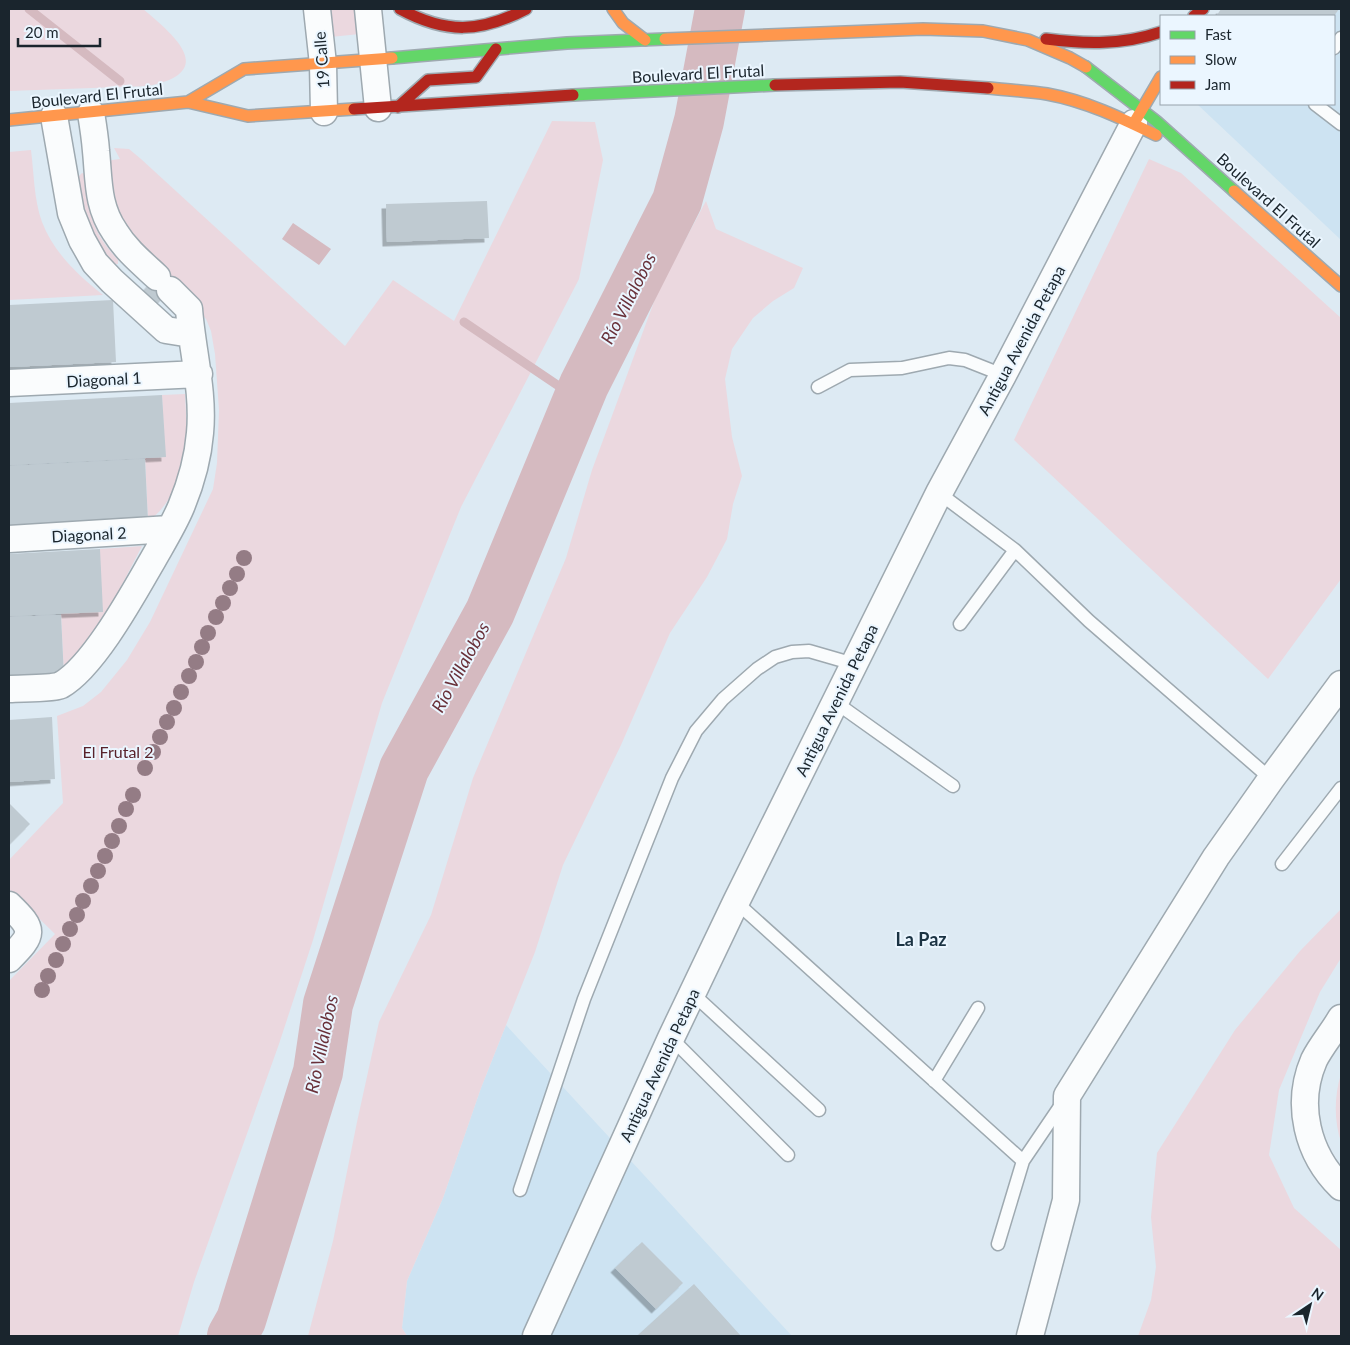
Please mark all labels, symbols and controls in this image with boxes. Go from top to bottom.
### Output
scale bar [18,15,100,47]
legend [1160,15,1335,105]
text: 20 m [25,23,59,41]
text: Fast [1205,25,1232,43]
street label: 19 Calle [310,31,332,89]
text: Slow [1205,50,1237,68]
street label: Boulevard El Frutal [631,60,765,86]
text: Jam [1205,75,1231,93]
street label: Boulevard El Frutal [30,79,164,111]
street label: Boulevard El Frutal [1213,149,1325,251]
water label: Río Villalobos [596,249,660,347]
street label: Antigua Avenida Petapa [973,262,1069,418]
street label: Diagonal 1 [66,368,142,390]
street label: Diagonal 2 [51,523,127,545]
water label: Río Villalobos [426,618,494,716]
street label: Antigua Avenida Petapa [791,621,881,779]
park label: El Frutal 2 [83,742,153,761]
district label: La Paz [895,928,947,950]
street label: Antigua Avenida Petapa [615,985,703,1145]
water label: Río Villalobos [300,993,342,1095]
north arrow [1285,1280,1335,1330]
text: N [1308,1284,1327,1304]

